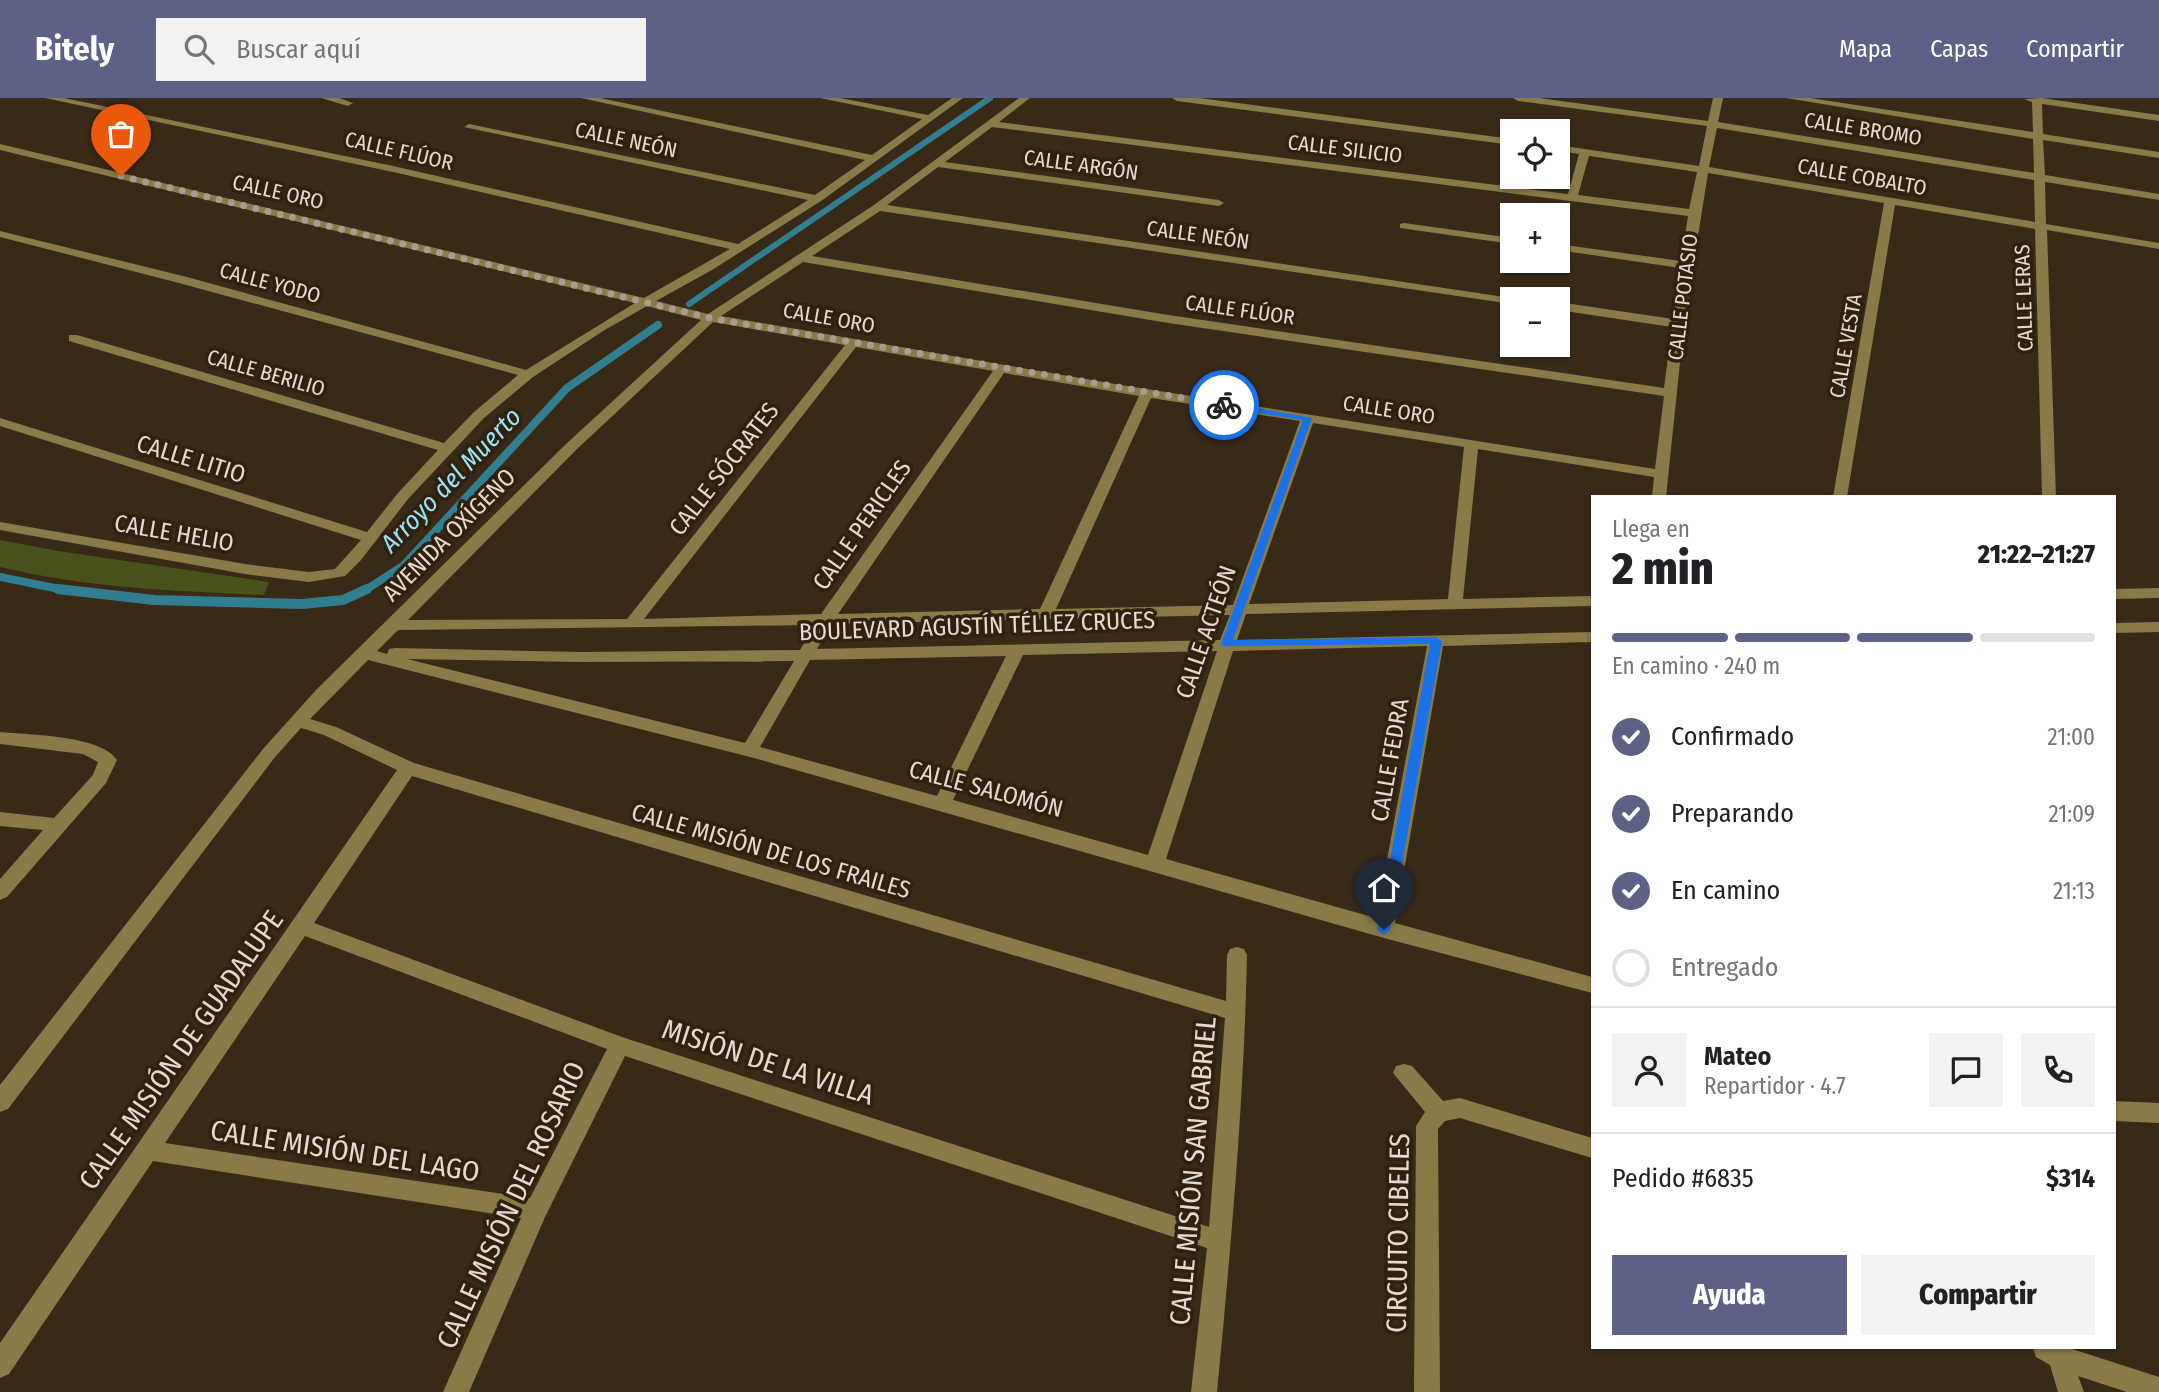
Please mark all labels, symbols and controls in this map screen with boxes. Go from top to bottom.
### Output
search box [156,18,646,81]
text: Bitely [35,29,114,69]
icon: search [180,30,218,68]
text: Buscar aquí [236,34,361,65]
text: Mapa [1839,35,1892,63]
text: Capas [1930,35,1988,63]
text: Compartir [2026,35,2124,63]
pin [91,104,151,176]
street label: CALLE BROMO [1802,107,1924,151]
icon: bag [102,115,140,153]
street label: CALLE NEÓN [573,117,679,163]
map controls [1500,119,1570,357]
button: locate [1500,119,1570,189]
street label: CALLE FLÚOR [342,126,456,176]
street label: CALLE SILICIO [1286,129,1404,169]
street label: CALLE ARGÓN [1022,144,1140,186]
street label: CALLE COBALTO [1795,153,1929,201]
street label: CALLE ORO [230,169,326,215]
button: + [1500,203,1570,273]
street label: CALLE NEÓN [1145,215,1251,255]
street label: CALLE POTASIO [1662,232,1704,362]
street label: CALLE LERAS [2009,244,2039,352]
street label: CALLE YODO [217,257,323,309]
button: − [1500,287,1570,357]
street label: CALLE FLÚOR [1184,289,1297,331]
street label: CALLE VESTA [1824,292,1868,400]
street label: CALLE ORO [781,297,877,339]
street label: CALLE BERILIO [204,344,328,402]
courier [1189,370,1259,440]
icon: bike [1205,386,1243,424]
street label: CALLE ORO [1341,390,1437,430]
street label: CALLE SÓCRATES [664,397,784,541]
water label: Arroyo del Muerto [373,401,528,559]
street label: CALLE LITIO [133,429,249,489]
street label: CALLE PERICLES [807,455,917,595]
street label: AVENIDA OXÍGENO [376,462,521,607]
street label: CALLE HELIO [112,509,236,557]
text: Llega en [1612,515,1690,543]
text: 21:22–21:27 [1978,539,2095,570]
text: 2 min [1612,541,1714,596]
street label: CALLE ACTEÓN [1170,562,1242,702]
street label: BOULEVARD AGUSTÍN TÉLLEZ CRUCES [798,605,1156,646]
text: En camino · 240 m [1612,652,1780,680]
street label: CALLE FEDRA [1365,696,1415,824]
icon: check [1612,718,1650,756]
text: Confirmado [1671,721,1794,752]
text: 21:00 [2048,723,2095,751]
street label: CALLE SALOMÓN [906,755,1066,823]
icon: check [1612,795,1650,833]
street label: CALLE MISIÓN DE LOS FRAILES [628,798,914,904]
text: Preparando [1671,798,1794,829]
text: 21:09 [2049,800,2095,828]
pin [1354,858,1414,930]
icon: home [1365,869,1403,907]
icon: check [1612,872,1650,910]
text: En camino [1671,875,1780,906]
text: 21:13 [2053,877,2095,905]
street label: CALLE MISIÓN DE GUADALUPE [72,904,290,1196]
text: Entregado [1671,952,1778,983]
street label: MISIÓN DE LA VILLA [658,1012,878,1112]
street label: CALLE MISIÓN SAN GABRIEL [1163,1015,1223,1327]
button: person [1612,1033,1686,1107]
button: chat [1929,1033,2003,1107]
button: phone [2021,1033,2095,1107]
text: Mateo [1704,1041,1771,1072]
street label: CALLE MISIÓN DEL ROSARIO [430,1056,592,1354]
text: Repartidor · 4.7 [1704,1072,1846,1100]
street label: CALLE MISIÓN DEL LAGO [208,1113,482,1189]
street label: CIRCUITO CIBELES [1380,1133,1416,1333]
text: Pedido #6835 [1612,1163,1754,1194]
text: $314 [2046,1163,2095,1194]
button: Ayuda [1612,1255,1847,1335]
button: Compartir [1861,1255,2095,1335]

